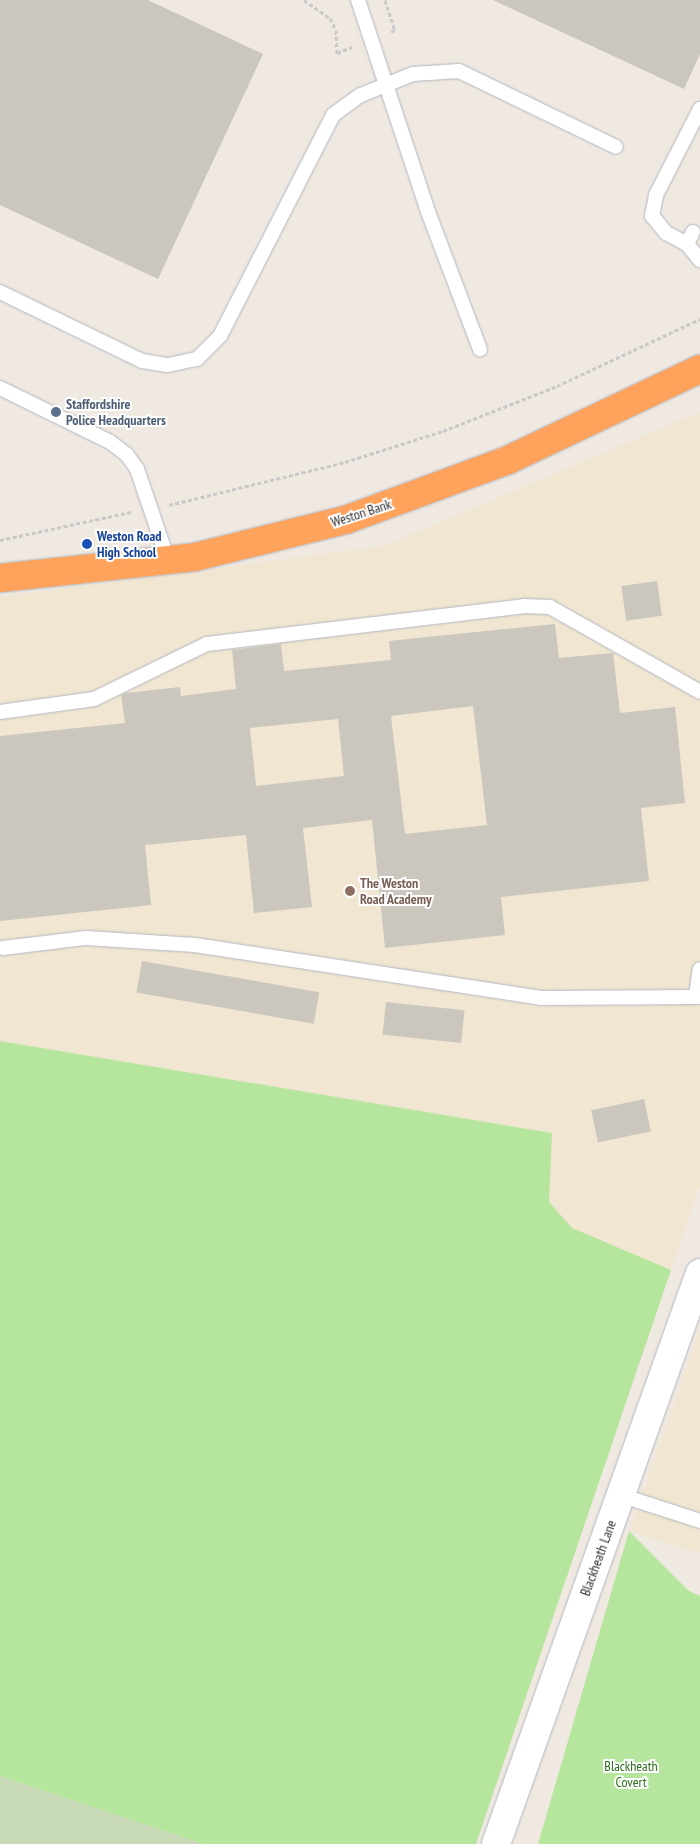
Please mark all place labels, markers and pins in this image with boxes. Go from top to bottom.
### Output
place label: Staffordshire Police Headquarters [66,396,166,428]
marker: Staffordshire Police Headquarters [50,406,62,418]
place label: Weston Road High School [97,528,161,560]
marker: Weston Road High School [81,538,93,550]
place label: The Weston Road Academy [360,875,432,908]
marker: The Weston Road Academy [344,885,356,897]

